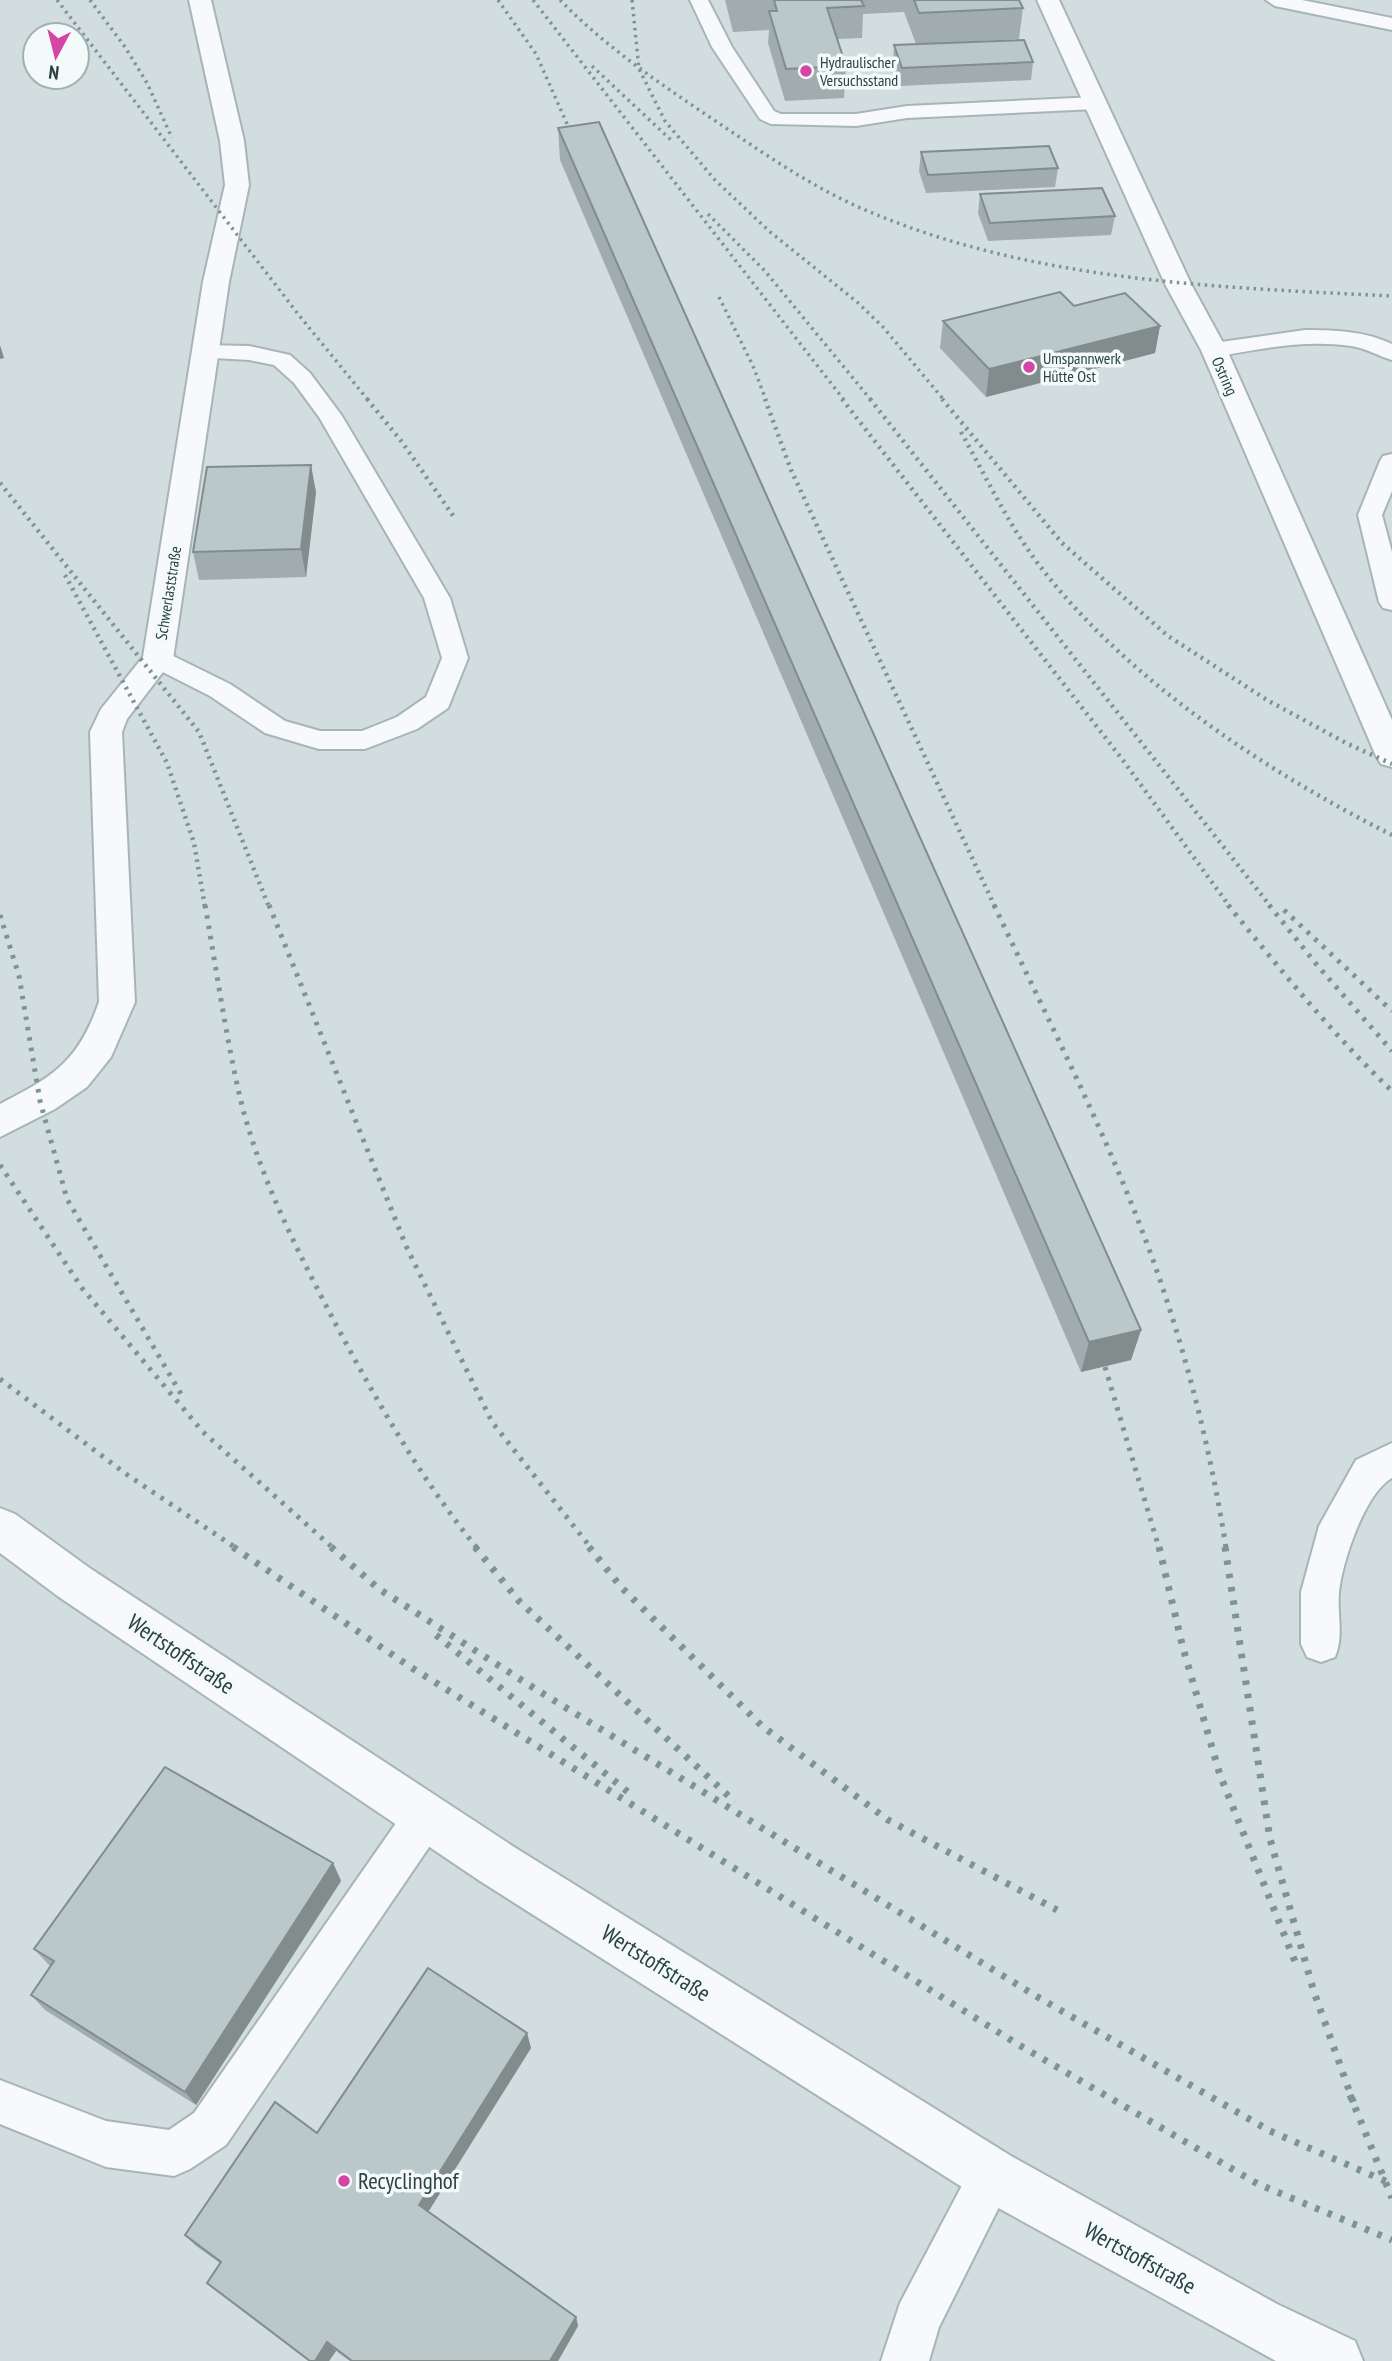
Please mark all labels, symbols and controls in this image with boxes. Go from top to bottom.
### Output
north arrow [21,21,91,91]
place label: Hydraulischer Versuchsstand [819,52,898,90]
text: N [47,60,60,85]
marker: Hydraulischer Versuchsstand [798,63,814,79]
place label: Umspannwerk Hütte Ost [1043,348,1122,386]
street label: Ostring [1208,353,1242,399]
marker: Umspannwerk Hütte Ost [1021,359,1037,375]
street label: Schwerlaststraße [151,545,185,641]
street label: Wertstoffstraße [122,1607,240,1700]
street label: Wertstoffstraße [596,1918,716,2007]
place label: Recyclinghof [358,2166,459,2195]
marker: Recyclinghof [336,2173,352,2189]
street label: Wertstoffstraße [1079,2215,1201,2300]

